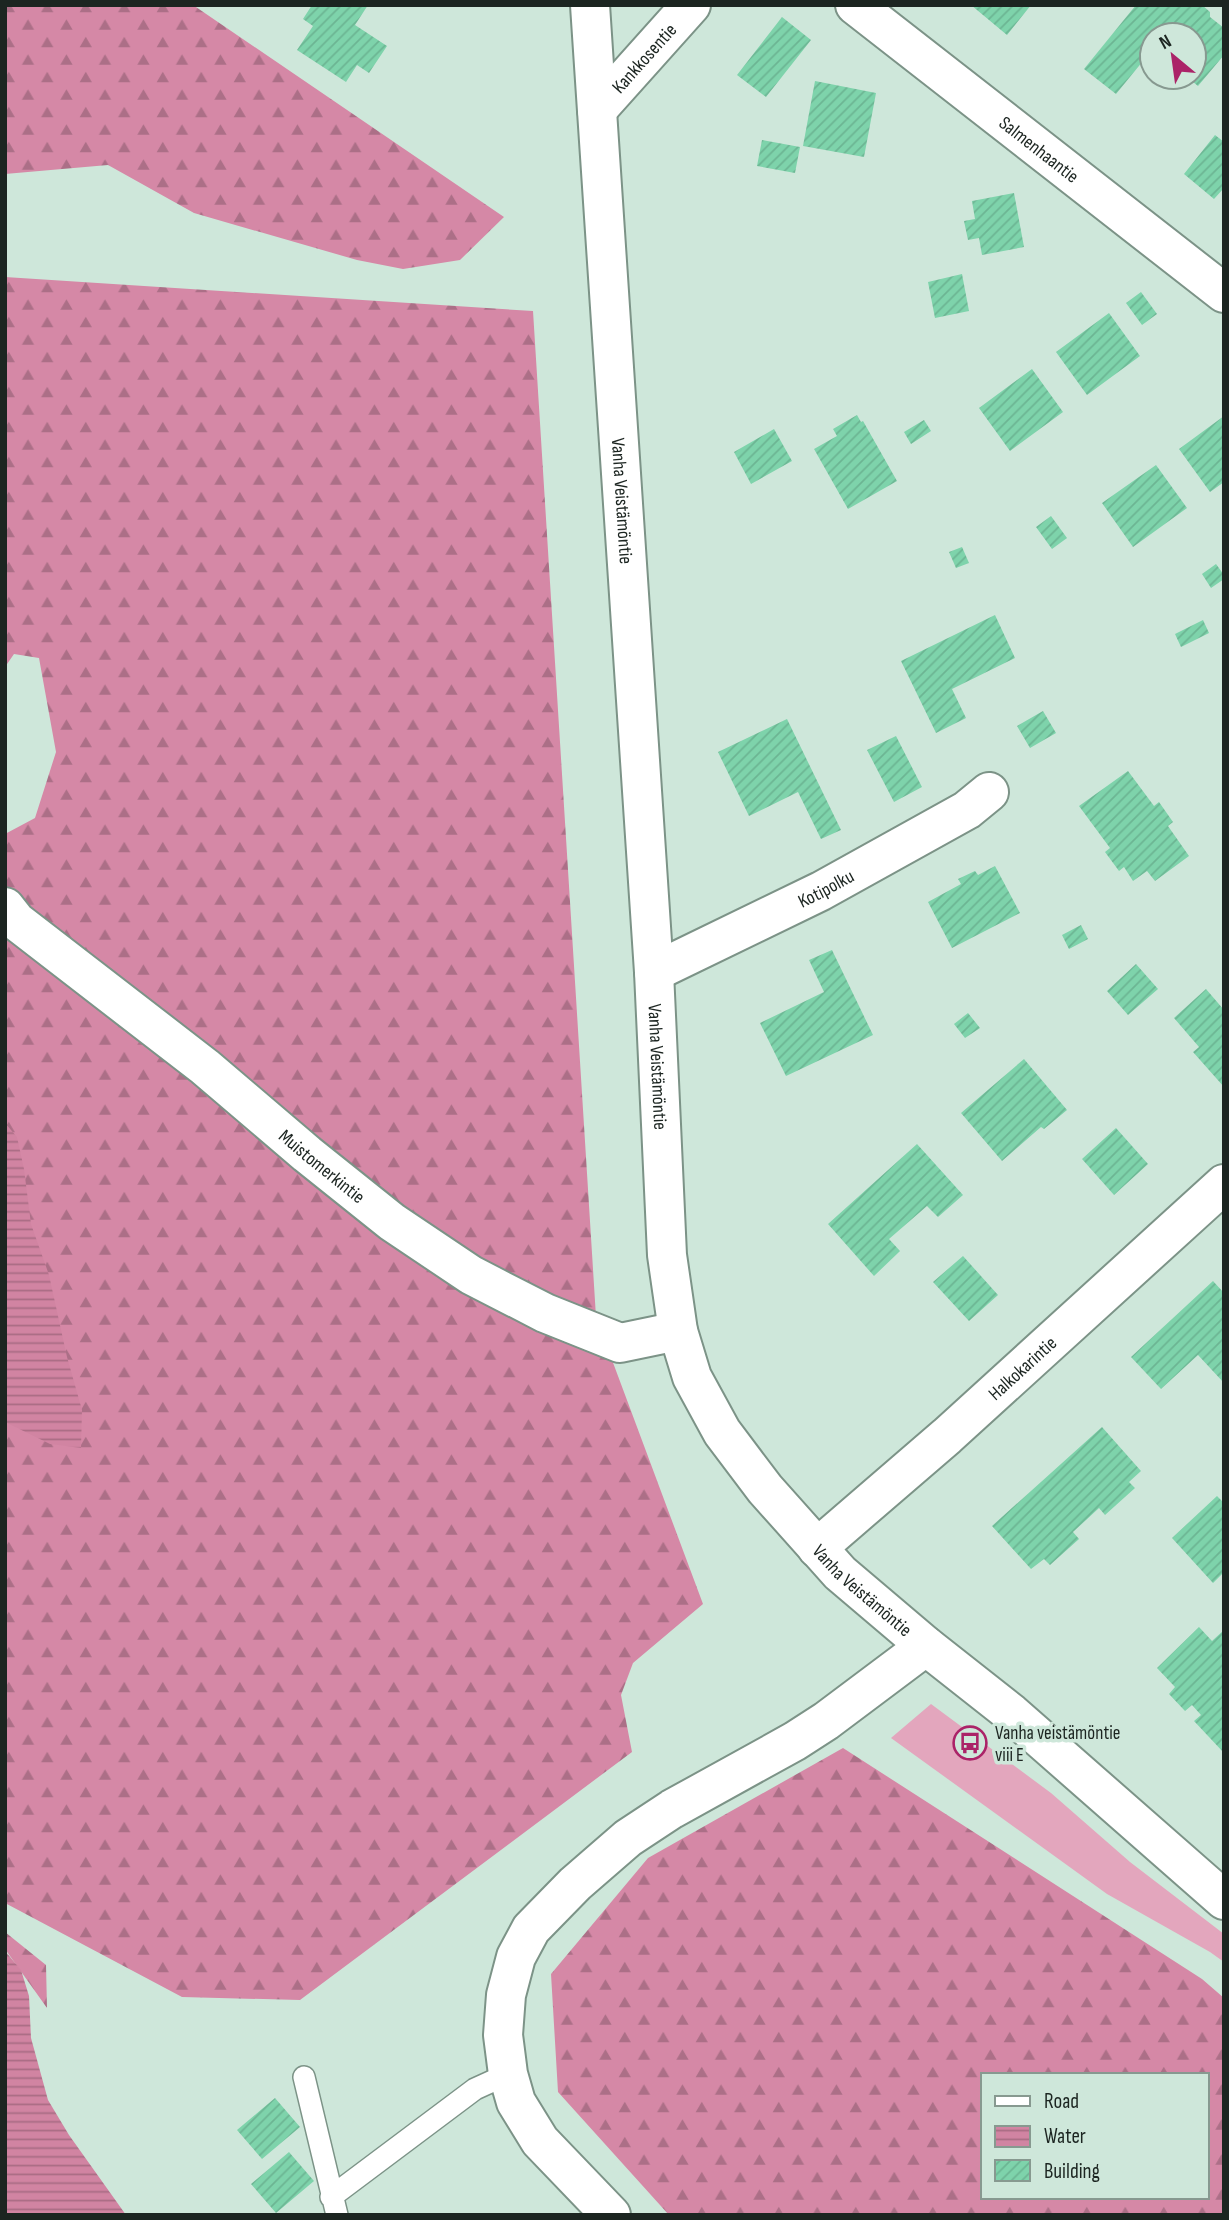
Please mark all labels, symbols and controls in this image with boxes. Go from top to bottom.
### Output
street label: Kankkosentie [608,19,682,98]
north arrow [1138,21,1208,91]
text: N [1155,30,1176,55]
street label: Salmenhaantie [994,112,1083,188]
street label: Vanha Veistämöntie [606,437,637,565]
street label: Kotipolku [794,865,858,913]
street label: Vanha Veistämöntie [642,1003,671,1130]
street label: Muistomerkintie [273,1125,369,1209]
street label: Halkokarintie [984,1332,1062,1406]
street label: Vanha Veistämöntie [807,1540,916,1642]
place label: Vanha veistämöntie viii E [995,1722,1120,1767]
bus stop icon: Vanha veistämöntie viii E [951,1724,989,1762]
legend [981,2073,1208,2199]
text: Road [1044,2089,1079,2114]
text: Water [1044,2124,1086,2149]
text: Building [1044,2159,1100,2184]

